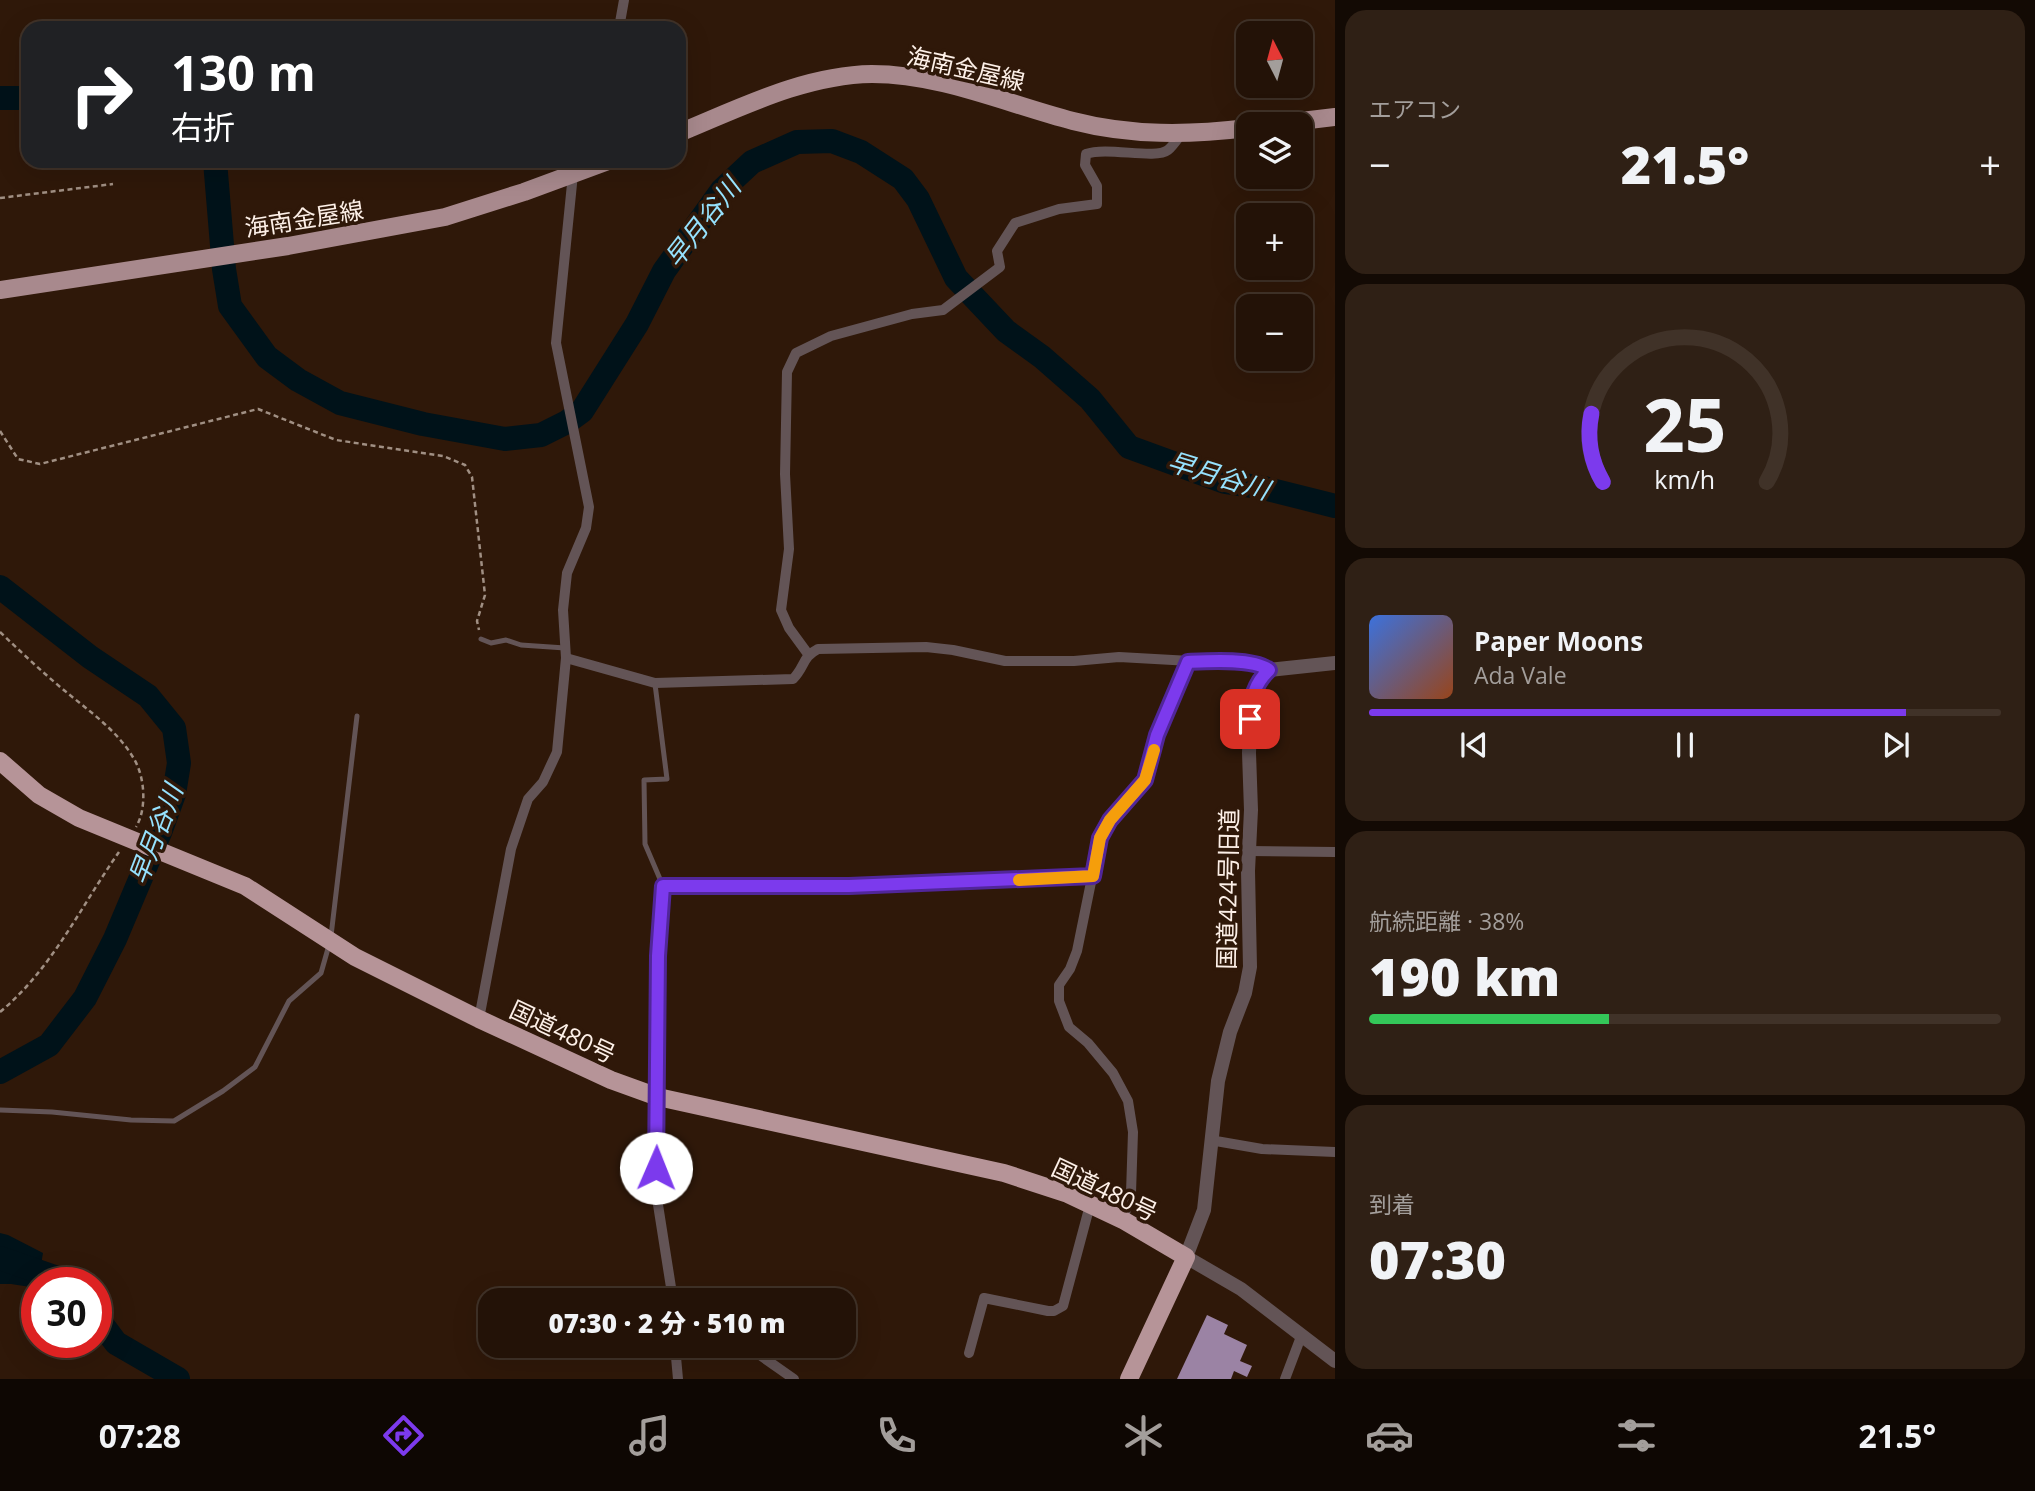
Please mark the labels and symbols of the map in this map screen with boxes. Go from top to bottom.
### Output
north arrow [1236,21,1312,98]
street label: 海南金屋線 [904,38,1028,98]
water label: 早月谷川 [656,168,750,274]
street label: 海南金屋線 [242,192,366,244]
water label: 早月谷川 [1164,443,1277,508]
pin [1220,689,1280,749]
water label: 早月谷川 [120,776,192,889]
street label: 国道424号旧道 [1209,808,1245,970]
street label: 国道480号 [505,992,621,1070]
position arrow [619,1131,693,1205]
street label: 国道480号 [1047,1150,1163,1228]
speed limit sign: 30 [21,1267,112,1358]

